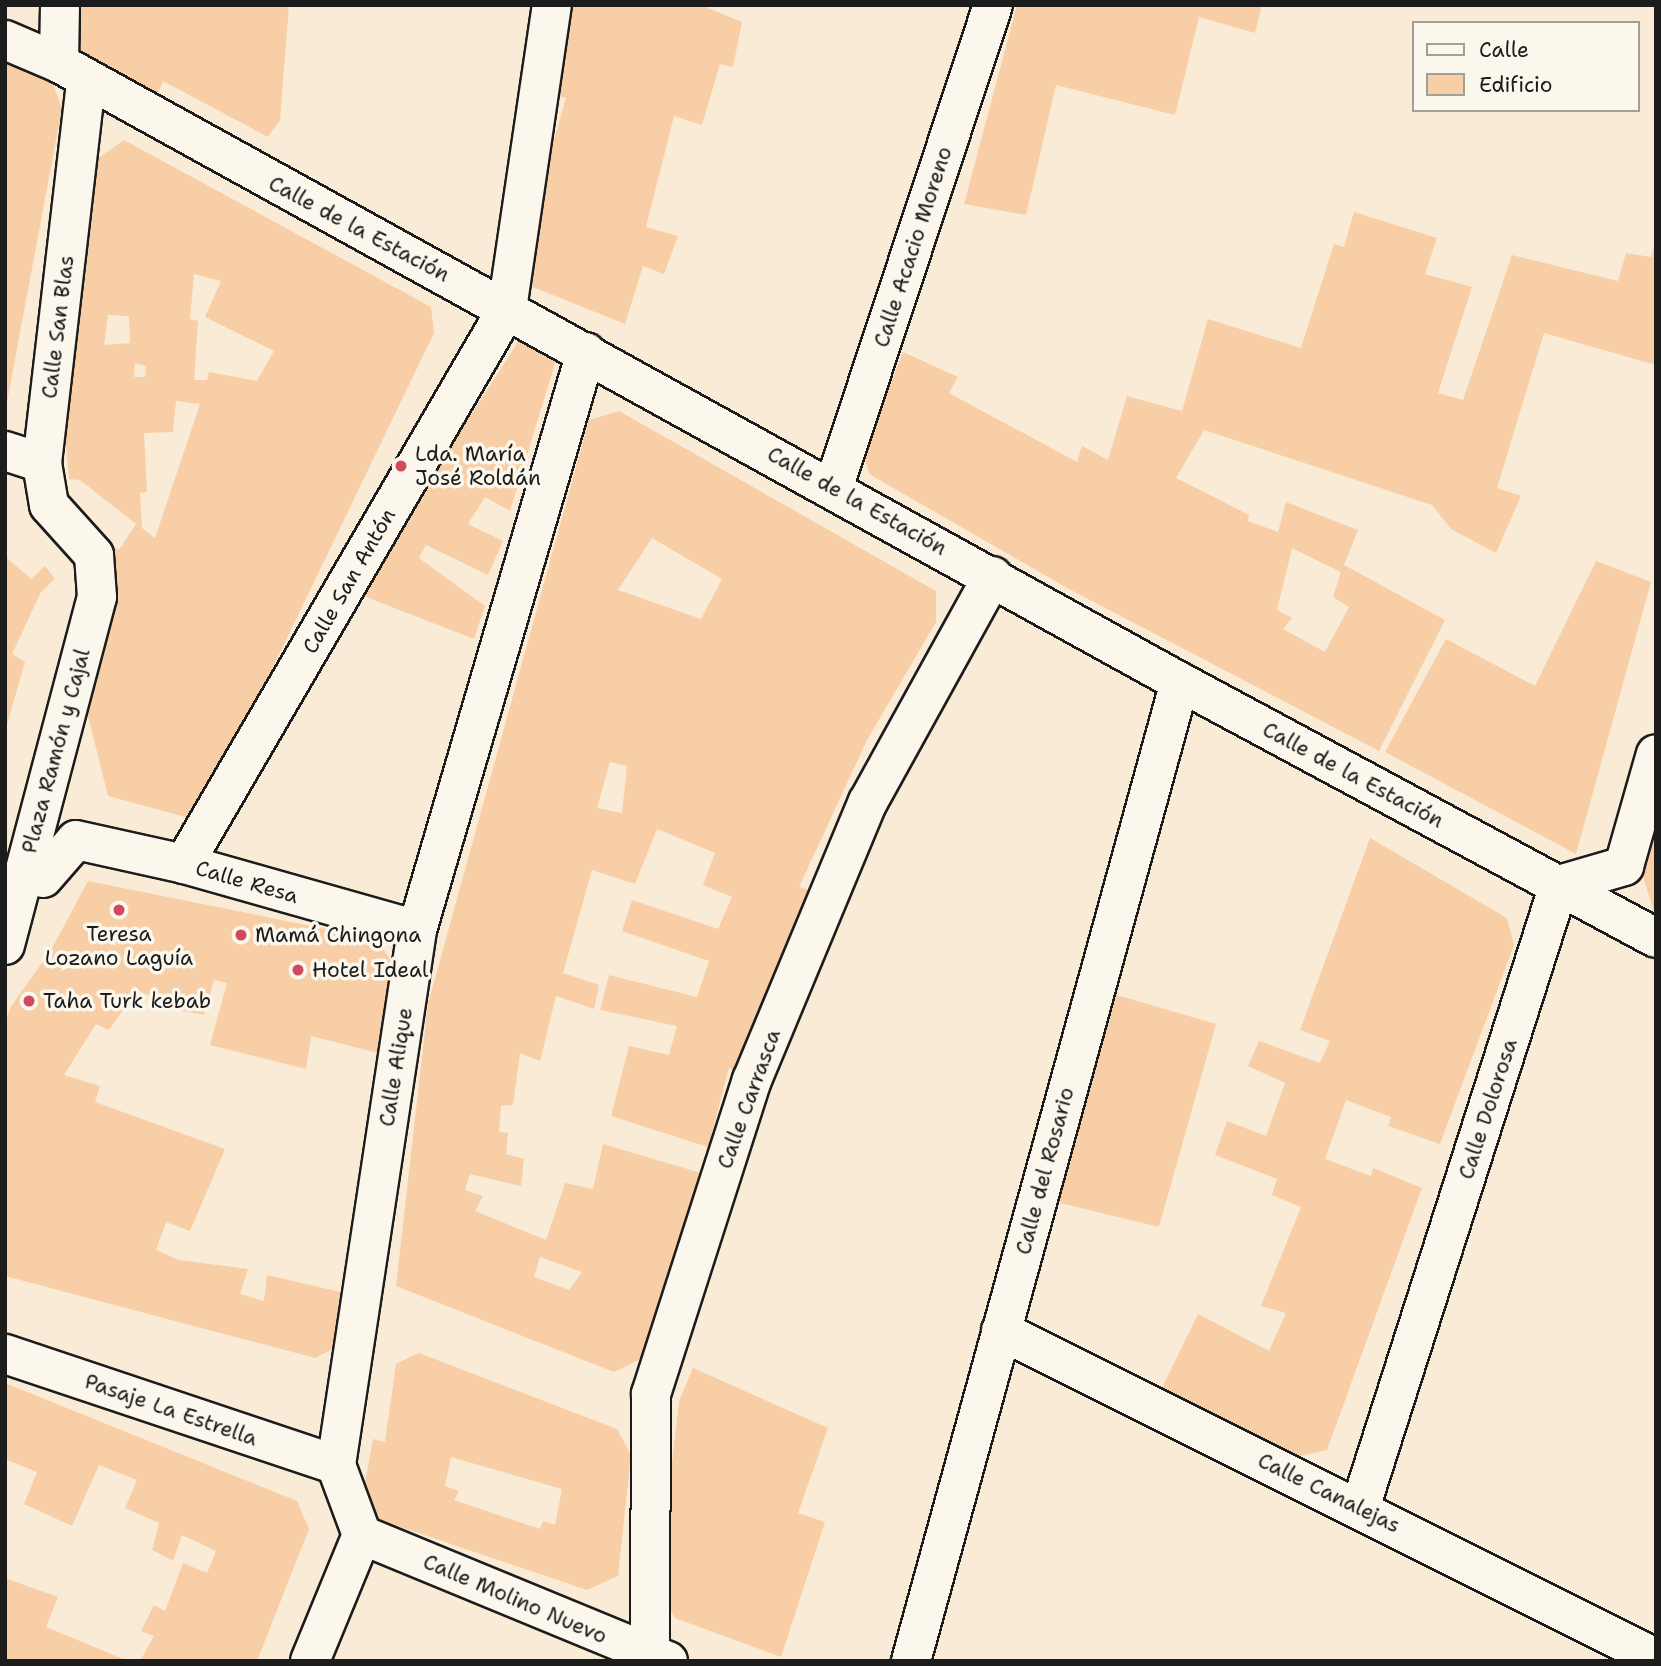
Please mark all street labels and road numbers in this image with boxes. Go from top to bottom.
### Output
street label: Calle Acacio Moreno [869,144,957,350]
street label: Calle de la Estación [264,171,454,287]
street label: Calle San Blas [37,254,79,400]
street label: Calle de la Estación [763,441,951,561]
street label: Calle San Antón [297,504,401,658]
street label: Plaza Ramón y Cajal [17,646,95,856]
street label: Calle de la Estación [1258,717,1448,833]
street label: Calle Resa [193,855,301,909]
street label: Calle Alique [374,1006,418,1128]
street label: Calle Carrasca [712,1026,786,1172]
street label: Calle Dolorosa [1453,1036,1523,1182]
street label: Calle del Rosario [1011,1085,1079,1257]
street label: Pasaje La Estrella [81,1369,261,1451]
street label: Calle Canalejas [1254,1448,1404,1538]
street label: Calle Molino Nuevo [419,1549,611,1649]

